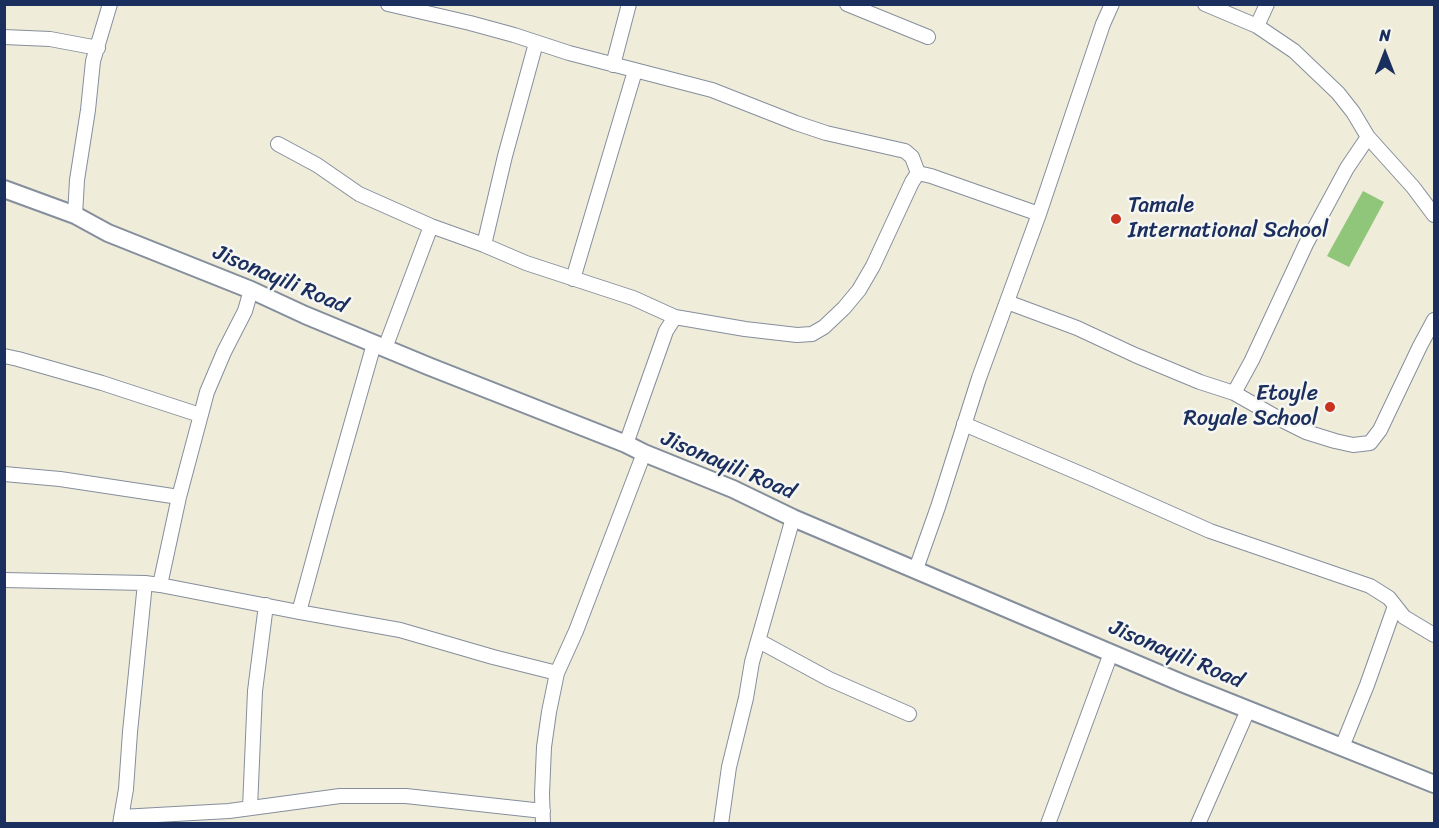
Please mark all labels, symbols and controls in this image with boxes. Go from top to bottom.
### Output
text: N [1379,21,1391,50]
north arrow [1355,24,1415,84]
place label: Tamale International School [1128,193,1328,244]
marker: Tamale International School [1109,212,1123,226]
street label: Jisonayili Road [209,240,351,320]
place label: Etoyle Royale School [1183,381,1318,433]
marker: Etoyle Royale School [1323,400,1337,414]
street label: Jisonayili Road [657,426,799,506]
street label: Jisonayili Road [1105,615,1247,695]

